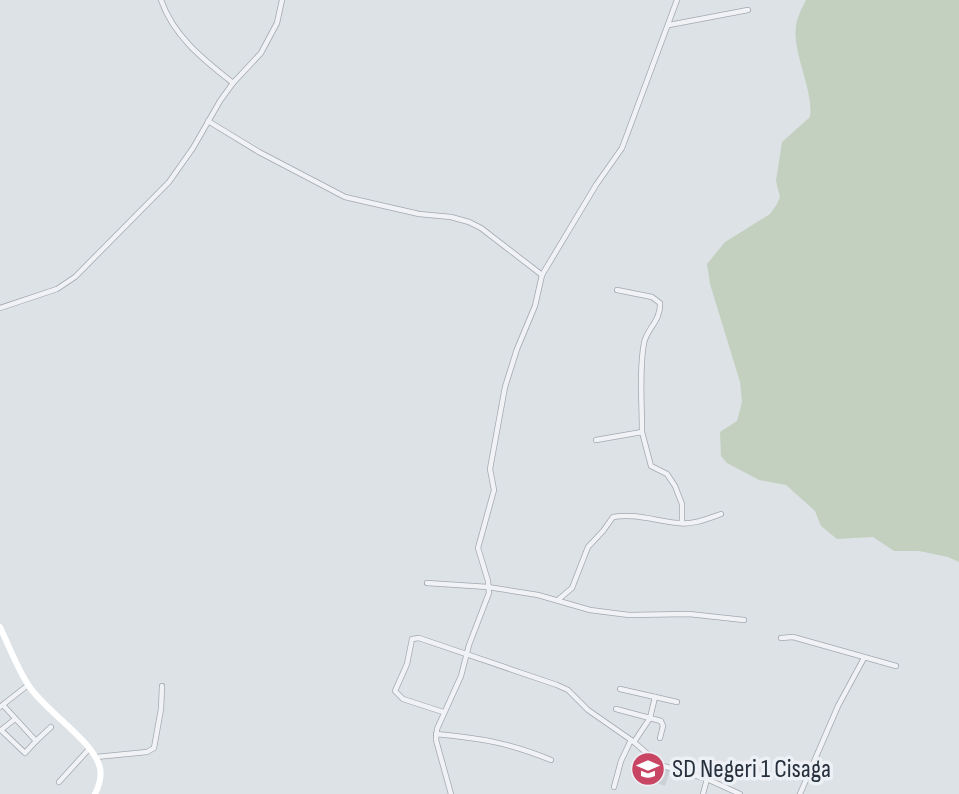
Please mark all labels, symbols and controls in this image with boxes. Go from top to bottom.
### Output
school or university icon: SD Negeri 1 Cisaga [629,750,667,788]
place label: SD Negeri 1 Cisaga [672,754,831,785]

